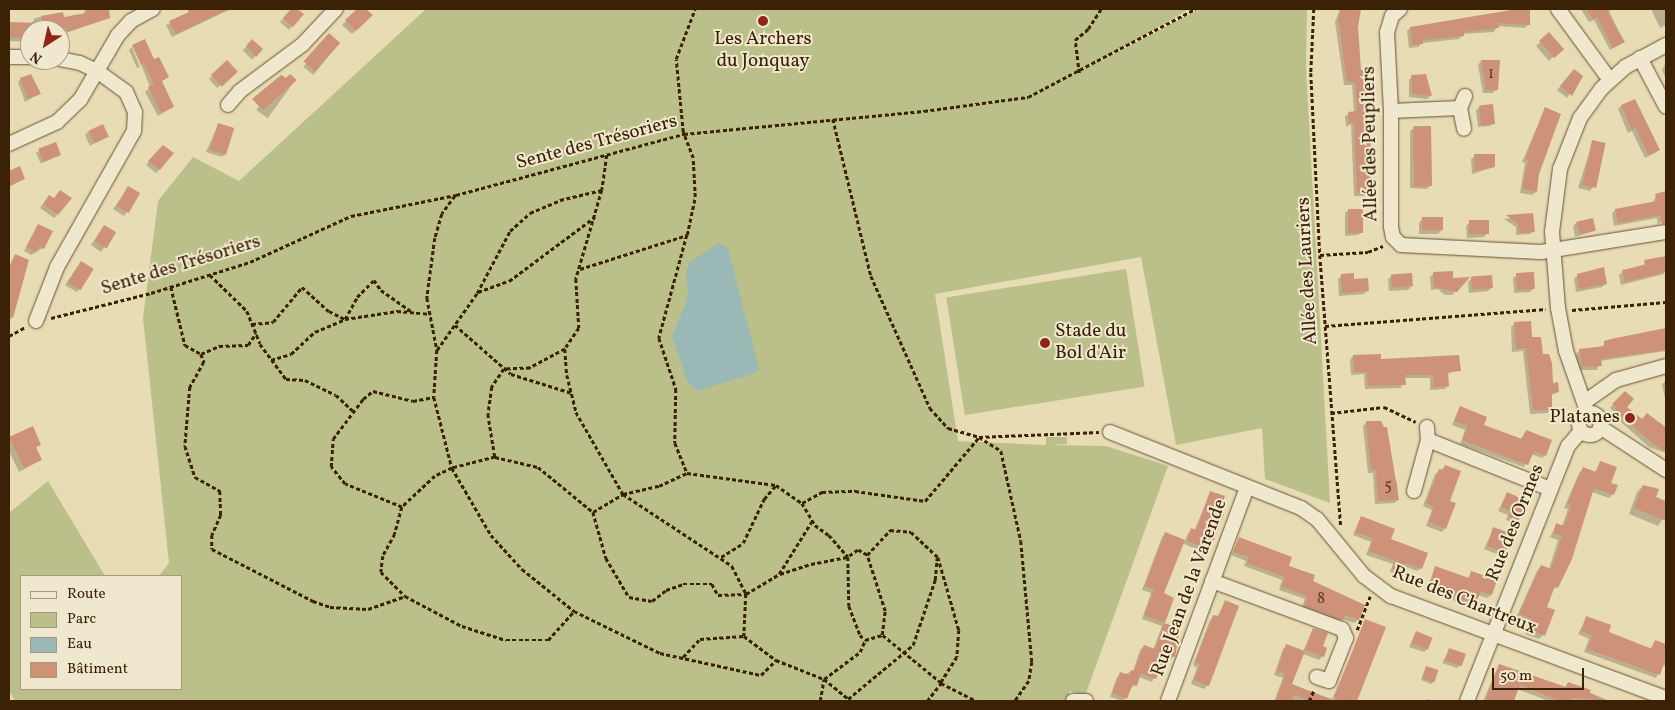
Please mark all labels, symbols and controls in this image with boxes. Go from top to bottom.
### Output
marker: Les Archers du Jonquay [757,15,769,27]
north arrow [20,20,70,70]
place label: Les Archers du Jonquay [714,29,812,73]
text: N [27,46,46,68]
house number: 1 [1488,64,1494,84]
street label: Allée des Peupliers [1358,66,1384,222]
street label: Sente des Trésoriers [514,110,680,176]
street label: Allée des Lauriers [1293,197,1323,345]
street label: Sente des Trésoriers [98,231,264,301]
place label: Stade du Bol d'Air [1055,321,1127,365]
marker: Stade du Bol d'Air [1039,337,1051,349]
place label: Platanes [1549,407,1620,429]
marker: Platanes [1624,412,1636,424]
street label: Rue des Ormes [1482,461,1550,585]
house number: 5 [1384,476,1392,496]
street label: Rue Jean de la Varende [1147,496,1233,680]
street label: Rue des Chartreux [1389,562,1539,640]
legend [20,575,182,690]
text: Route [67,584,106,605]
house number: 8 [1317,589,1325,609]
text: Parc [67,609,96,630]
text: Eau [67,634,92,655]
scale bar [1495,658,1588,690]
text: Bâtiment [67,659,128,680]
text: 50 m [1500,666,1532,687]

